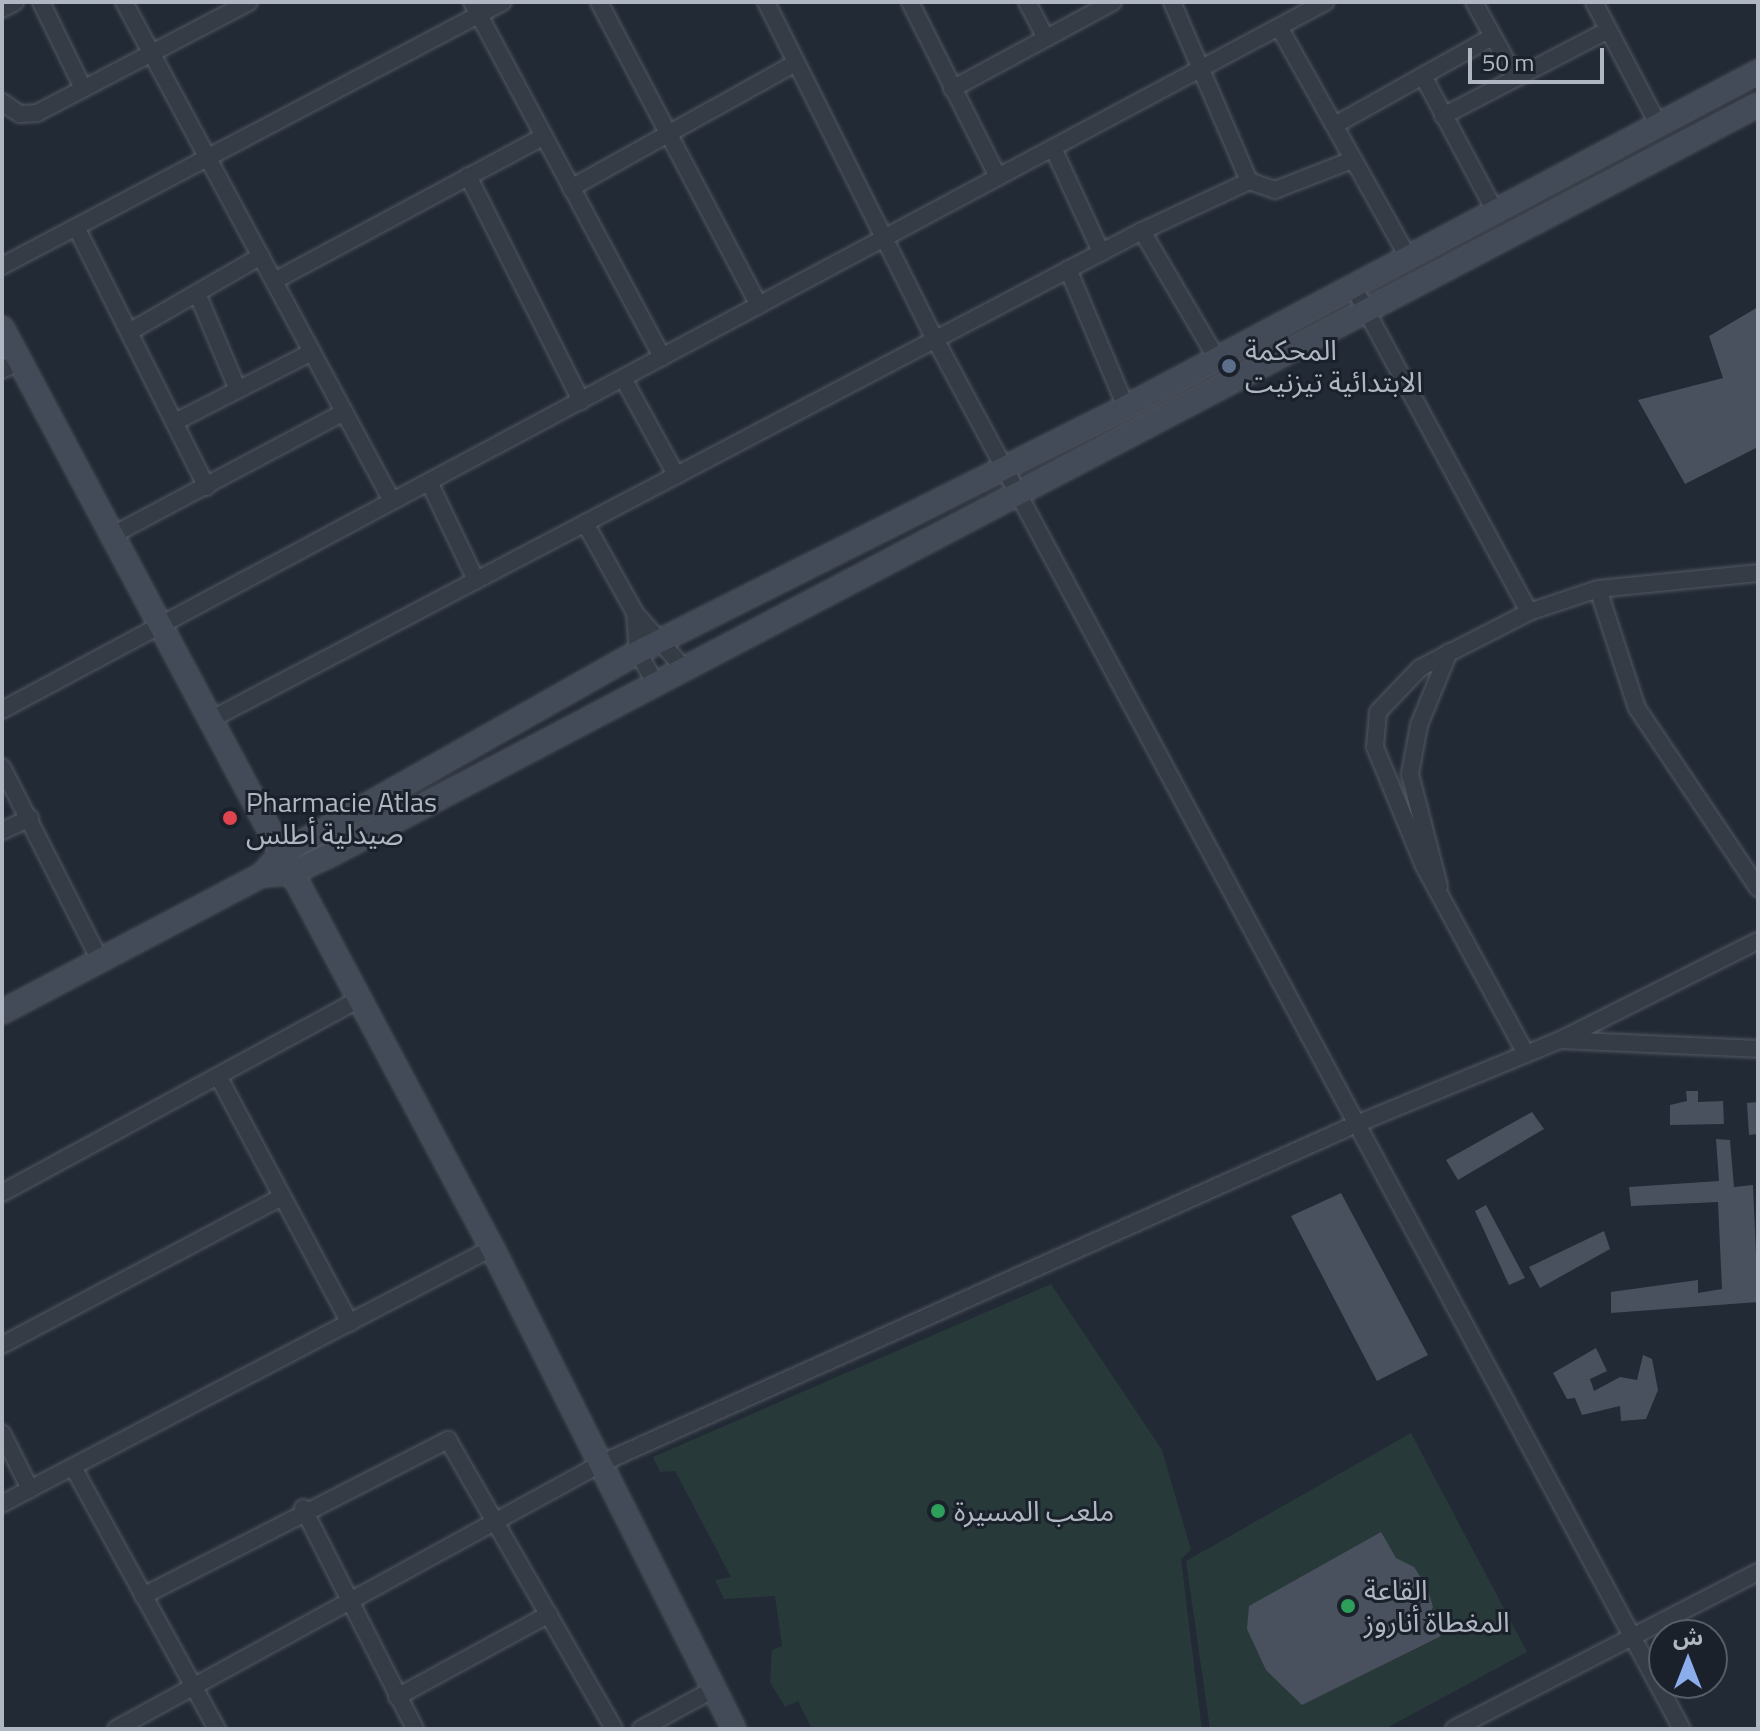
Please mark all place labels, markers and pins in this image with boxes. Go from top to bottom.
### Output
place label: المحكمة الابتدائية تيزنيت [1245,333,1423,399]
marker: المحكمة الابتدائية تيزنيت [1220,357,1238,375]
place label: Pharmacie Atlas صيدلية أطلس [246,785,437,851]
marker: Pharmacie Atlas صيدلية أطلس [221,809,239,827]
place label: ملعب المسيرة [954,1494,1114,1528]
marker: ملعب المسيرة [929,1502,947,1520]
place label: القاعة المغطاة أناروز [1364,1573,1510,1639]
marker: القاعة المغطاة أناروز [1339,1597,1357,1615]

